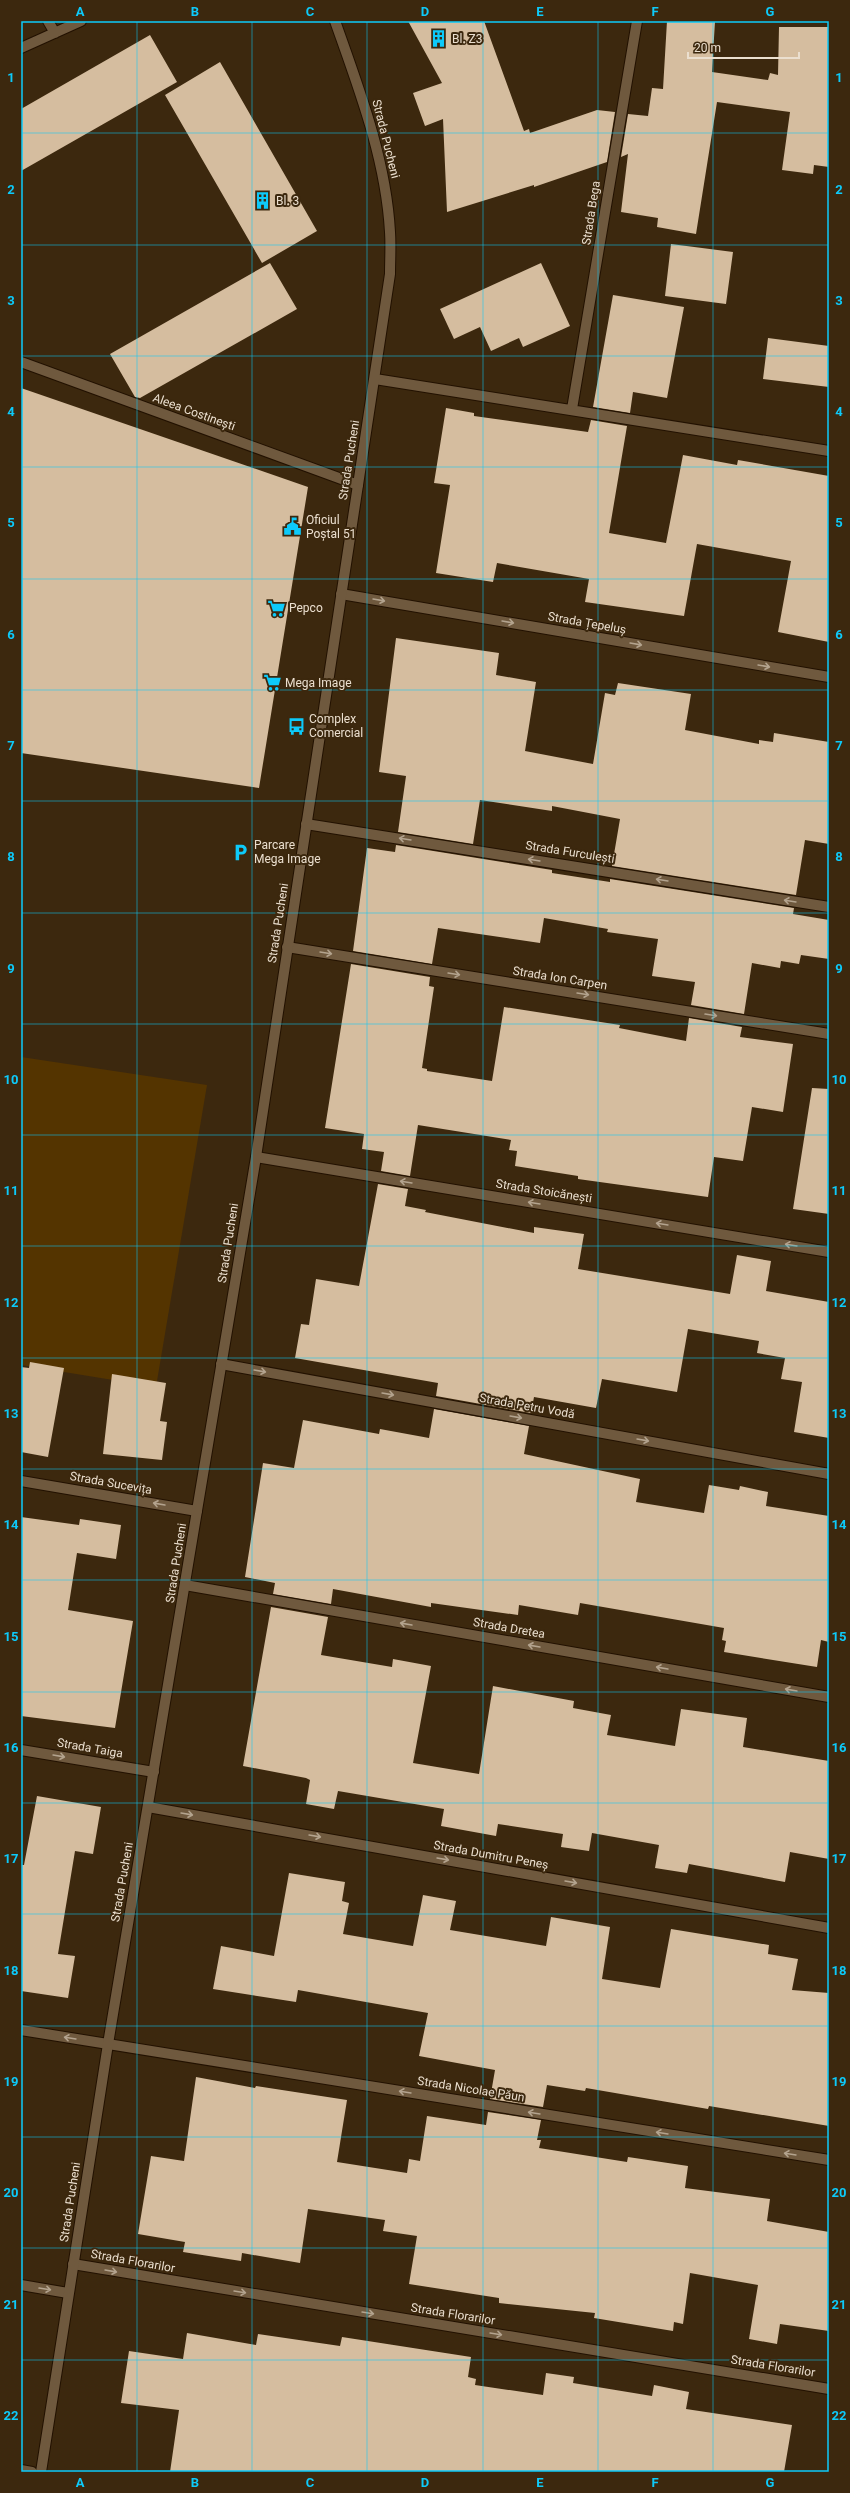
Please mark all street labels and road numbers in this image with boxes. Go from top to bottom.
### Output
street label: Strada Pucheni [369,98,403,180]
street label: Strada Bega [579,180,603,246]
street label: Aleea Costinești [151,391,237,434]
street label: Strada Pucheni [336,419,362,501]
street label: Strada Țepeluș [547,609,627,638]
street label: Strada Furculești [524,838,616,867]
street label: Strada Pucheni [265,882,291,964]
street label: Strada Ion Carpen [512,964,608,992]
street label: Strada Stoicănești [495,1176,593,1207]
street label: Strada Pucheni [215,1202,241,1284]
street label: Strada Petru Vodă [478,1391,576,1421]
street label: Strada Sucevița [69,1469,153,1498]
street label: Strada Pucheni [163,1522,189,1604]
street label: Strada Dretea [472,1615,546,1641]
street label: Strada Taiga [56,1735,124,1761]
street label: Strada Dumitru Peneș [432,1838,549,1873]
street label: Strada Pucheni [108,1841,136,1923]
street label: Strada Nicolae Păun [416,2074,526,2104]
street label: Strada Pucheni [57,2161,83,2243]
street label: Strada Florarilor [90,2247,176,2275]
street label: Strada Florarilor [410,2300,496,2328]
street label: Strada Florarilor [730,2352,816,2380]

